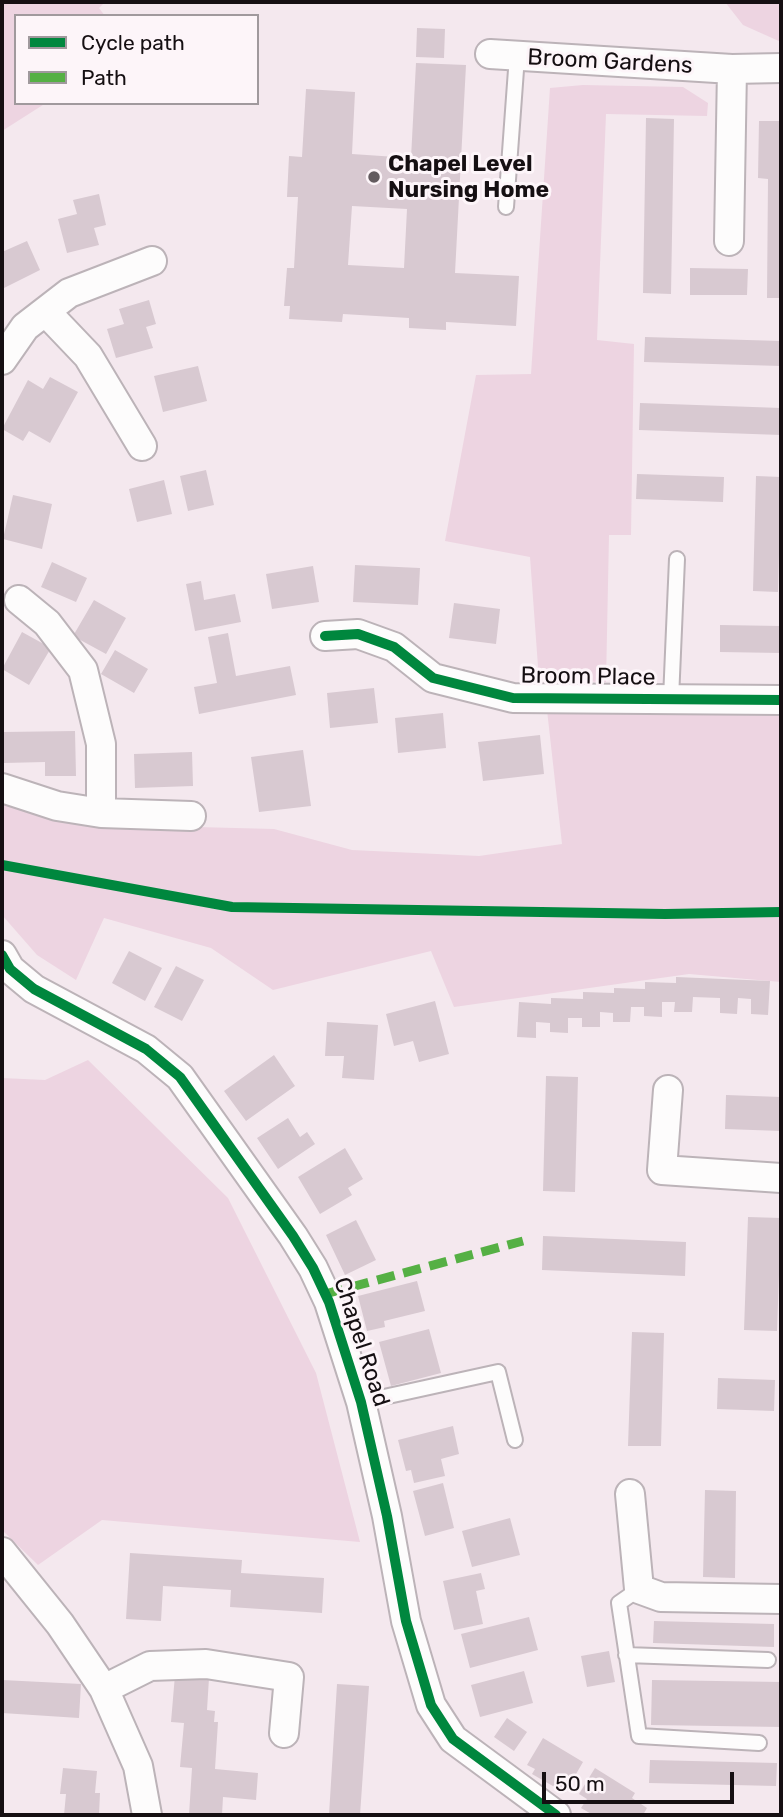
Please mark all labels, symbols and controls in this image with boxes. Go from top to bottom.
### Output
legend [14,14,259,105]
text: Cycle path [81,30,185,55]
street label: Broom Gardens [527,44,693,80]
text: Path [81,65,127,90]
place label: Chapel Level Nursing Home [388,150,549,204]
marker: Chapel Level Nursing Home [366,169,382,185]
street label: Broom Place [520,662,656,692]
street label: Chapel Road [327,1274,395,1410]
scale bar [545,1758,738,1802]
text: 50 m [555,1771,605,1796]

